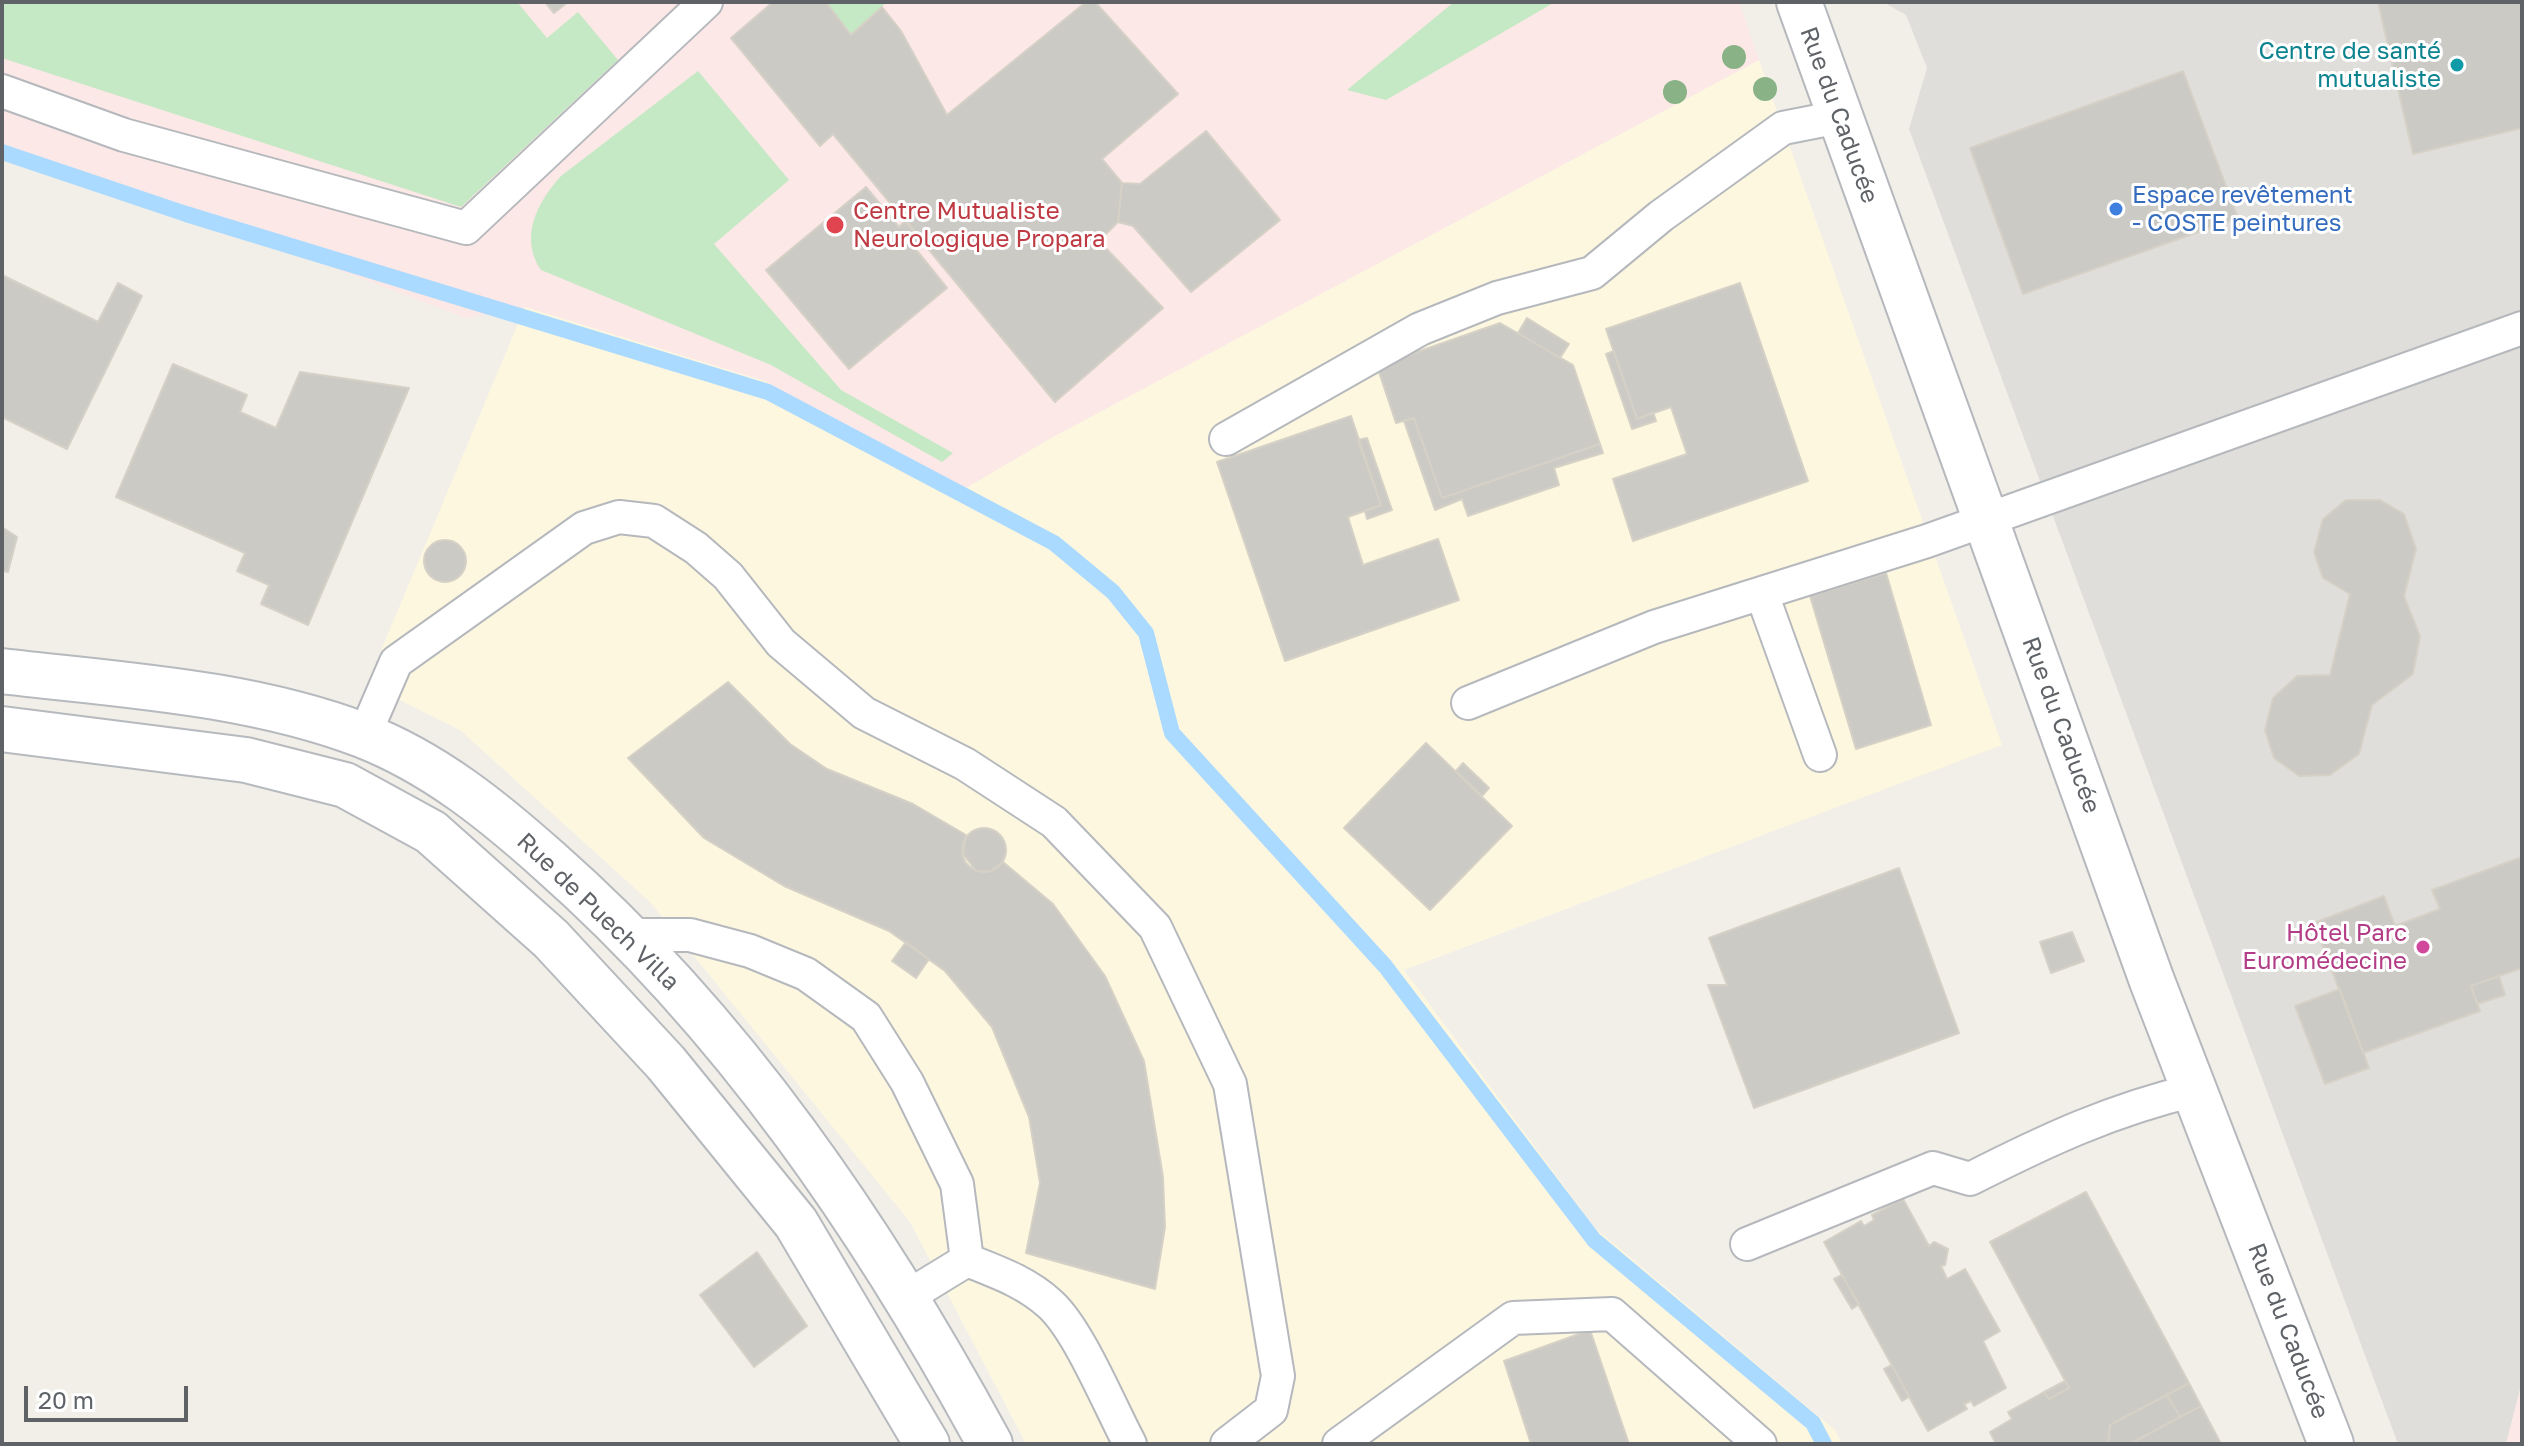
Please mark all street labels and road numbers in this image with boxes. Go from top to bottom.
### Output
street label: Rue du Caducée [1794,23,1884,207]
street label: Rue du Caducée [2016,633,2106,817]
street label: Rue de Puech Villa [511,827,685,997]
street label: Rue du Caducée [2241,1239,2335,1423]

